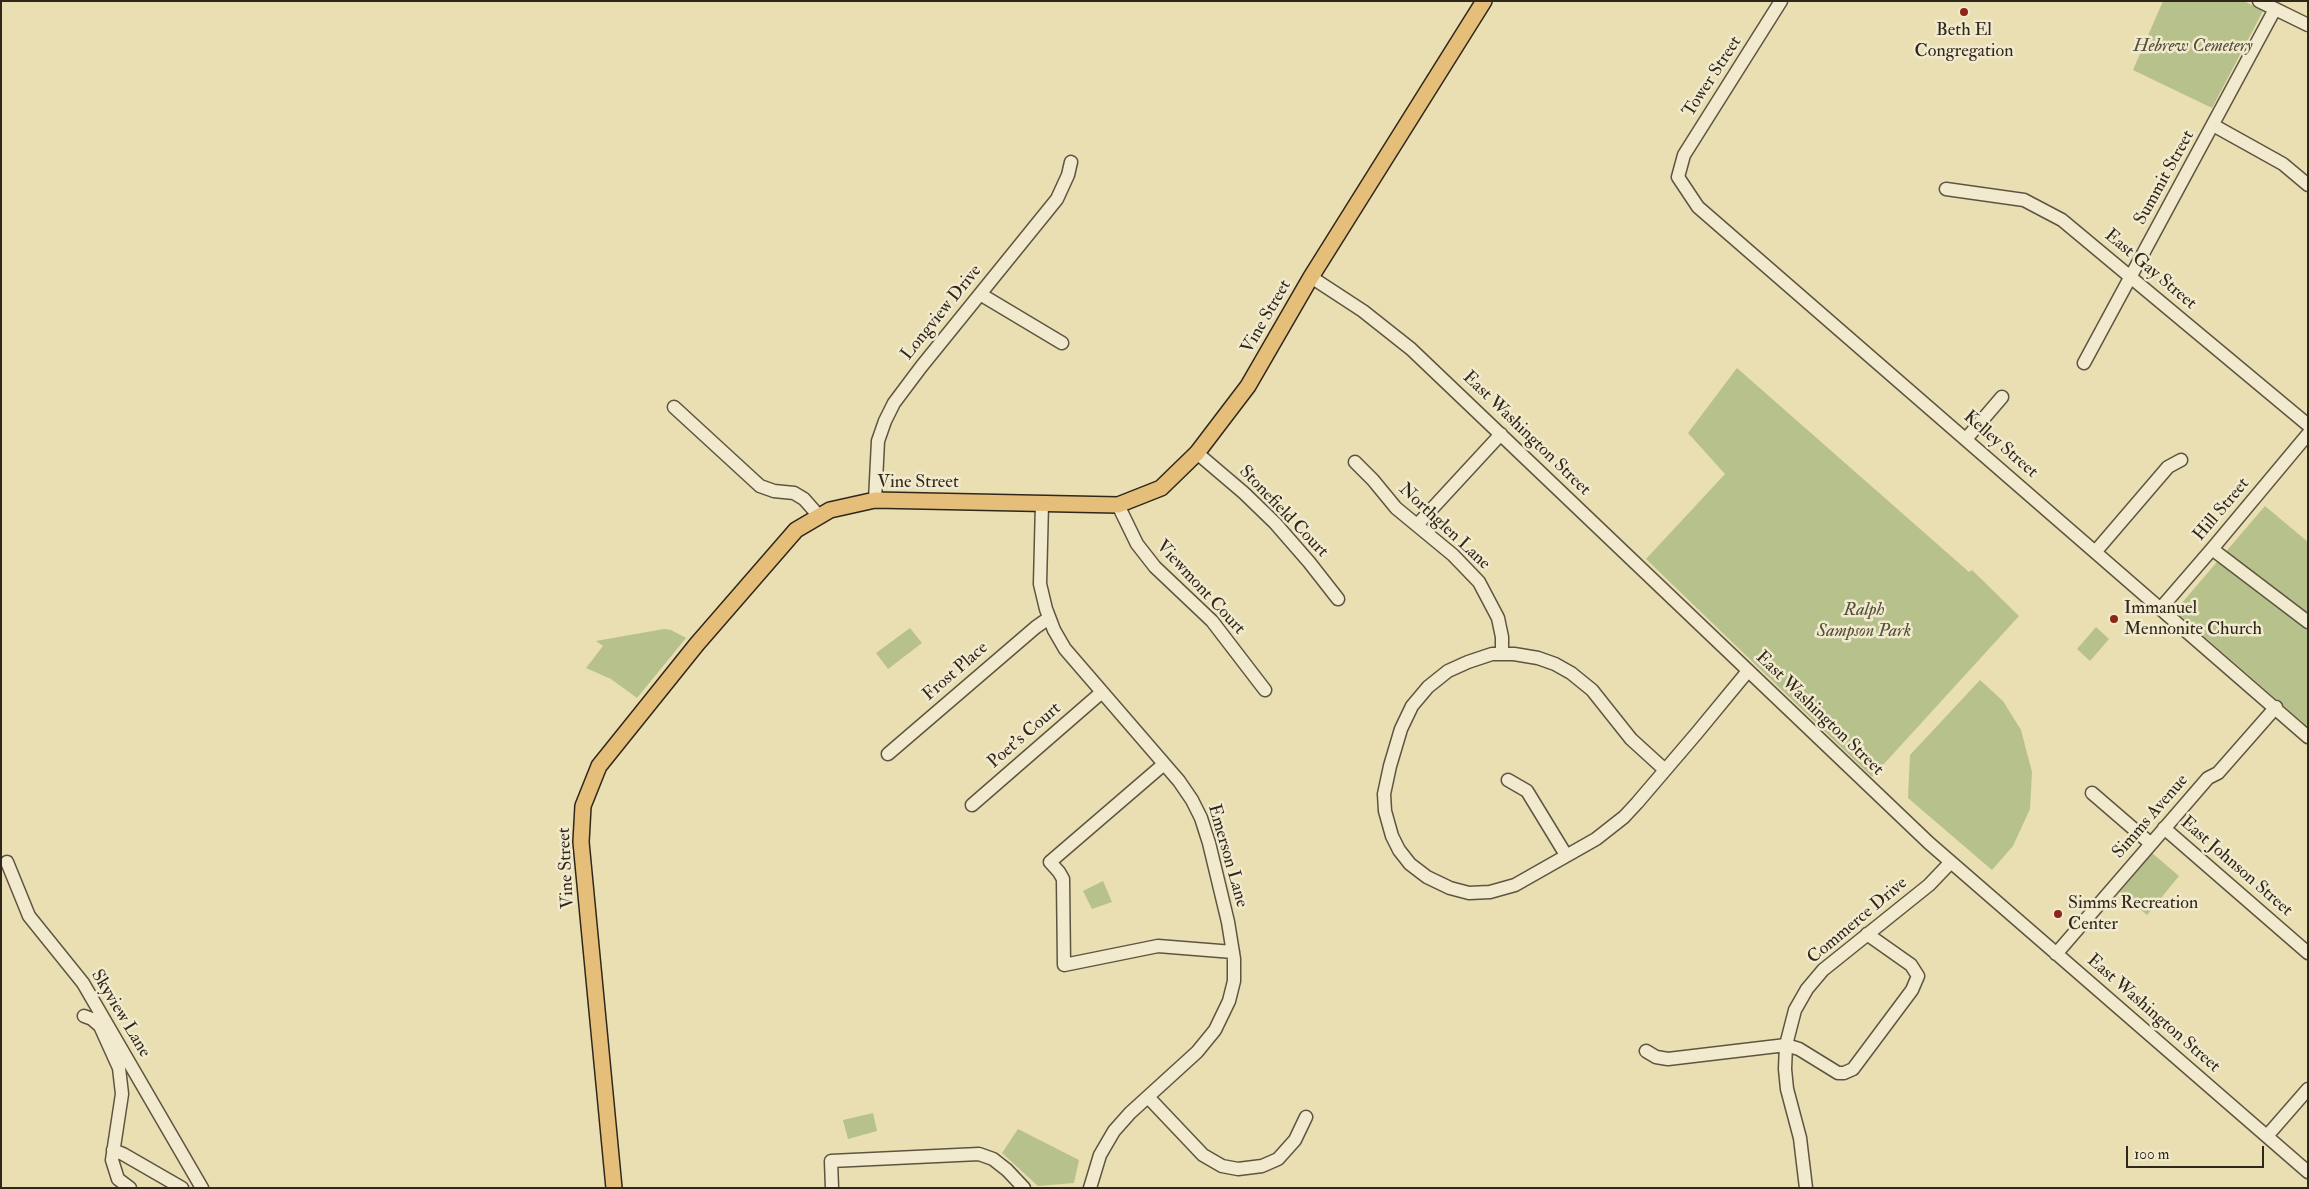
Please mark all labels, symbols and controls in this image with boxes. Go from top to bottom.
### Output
marker: Beth El Congregation [1958,6,1970,18]
place label: Beth El Congregation [1915,20,2013,62]
street label: Tower Street [1679,33,1747,121]
park label: Hebrew Cemetery [2133,36,2253,58]
street label: Summit Street [2130,127,2200,229]
street label: East Gay Street [2100,225,2200,315]
street label: Longview Drive [897,261,987,365]
street label: Vine Street [1237,276,1297,358]
street label: East Washington Street [1457,367,1595,501]
street label: Kelley Street [1958,407,2042,483]
street label: Stonefield Court [1234,461,1332,563]
street label: Vine Street [877,472,959,494]
street label: Hill Street [2189,474,2255,546]
street label: Northglen Lane [1394,479,1494,575]
street label: Viewmont Court [1151,536,1249,640]
place label: Immanuel Mennonite Church [2124,598,2262,640]
park label: Ralph Sampson Park [1817,600,1911,642]
marker: Immanuel Mennonite Church [2108,613,2120,625]
street label: Frost Place [919,638,993,706]
street label: East Washington Street [1750,647,1888,781]
street label: Poet's Court [984,698,1066,774]
street label: Simms Avenue [2108,770,2194,864]
street label: Emerson Lane [1202,802,1252,910]
street label: East Johnson Street [2175,812,2297,922]
street label: Vine Street [554,827,580,909]
street label: Commerce Drive [1804,873,1912,969]
place label: Simms Recreation Center [2068,893,2198,936]
marker: Simms Recreation Center [2052,908,2064,920]
street label: East Washington Street [2082,950,2224,1078]
street label: Skyview Lane [85,966,155,1062]
scale bar [2129,1136,2266,1168]
text: 100 m [2134,1145,2169,1164]

